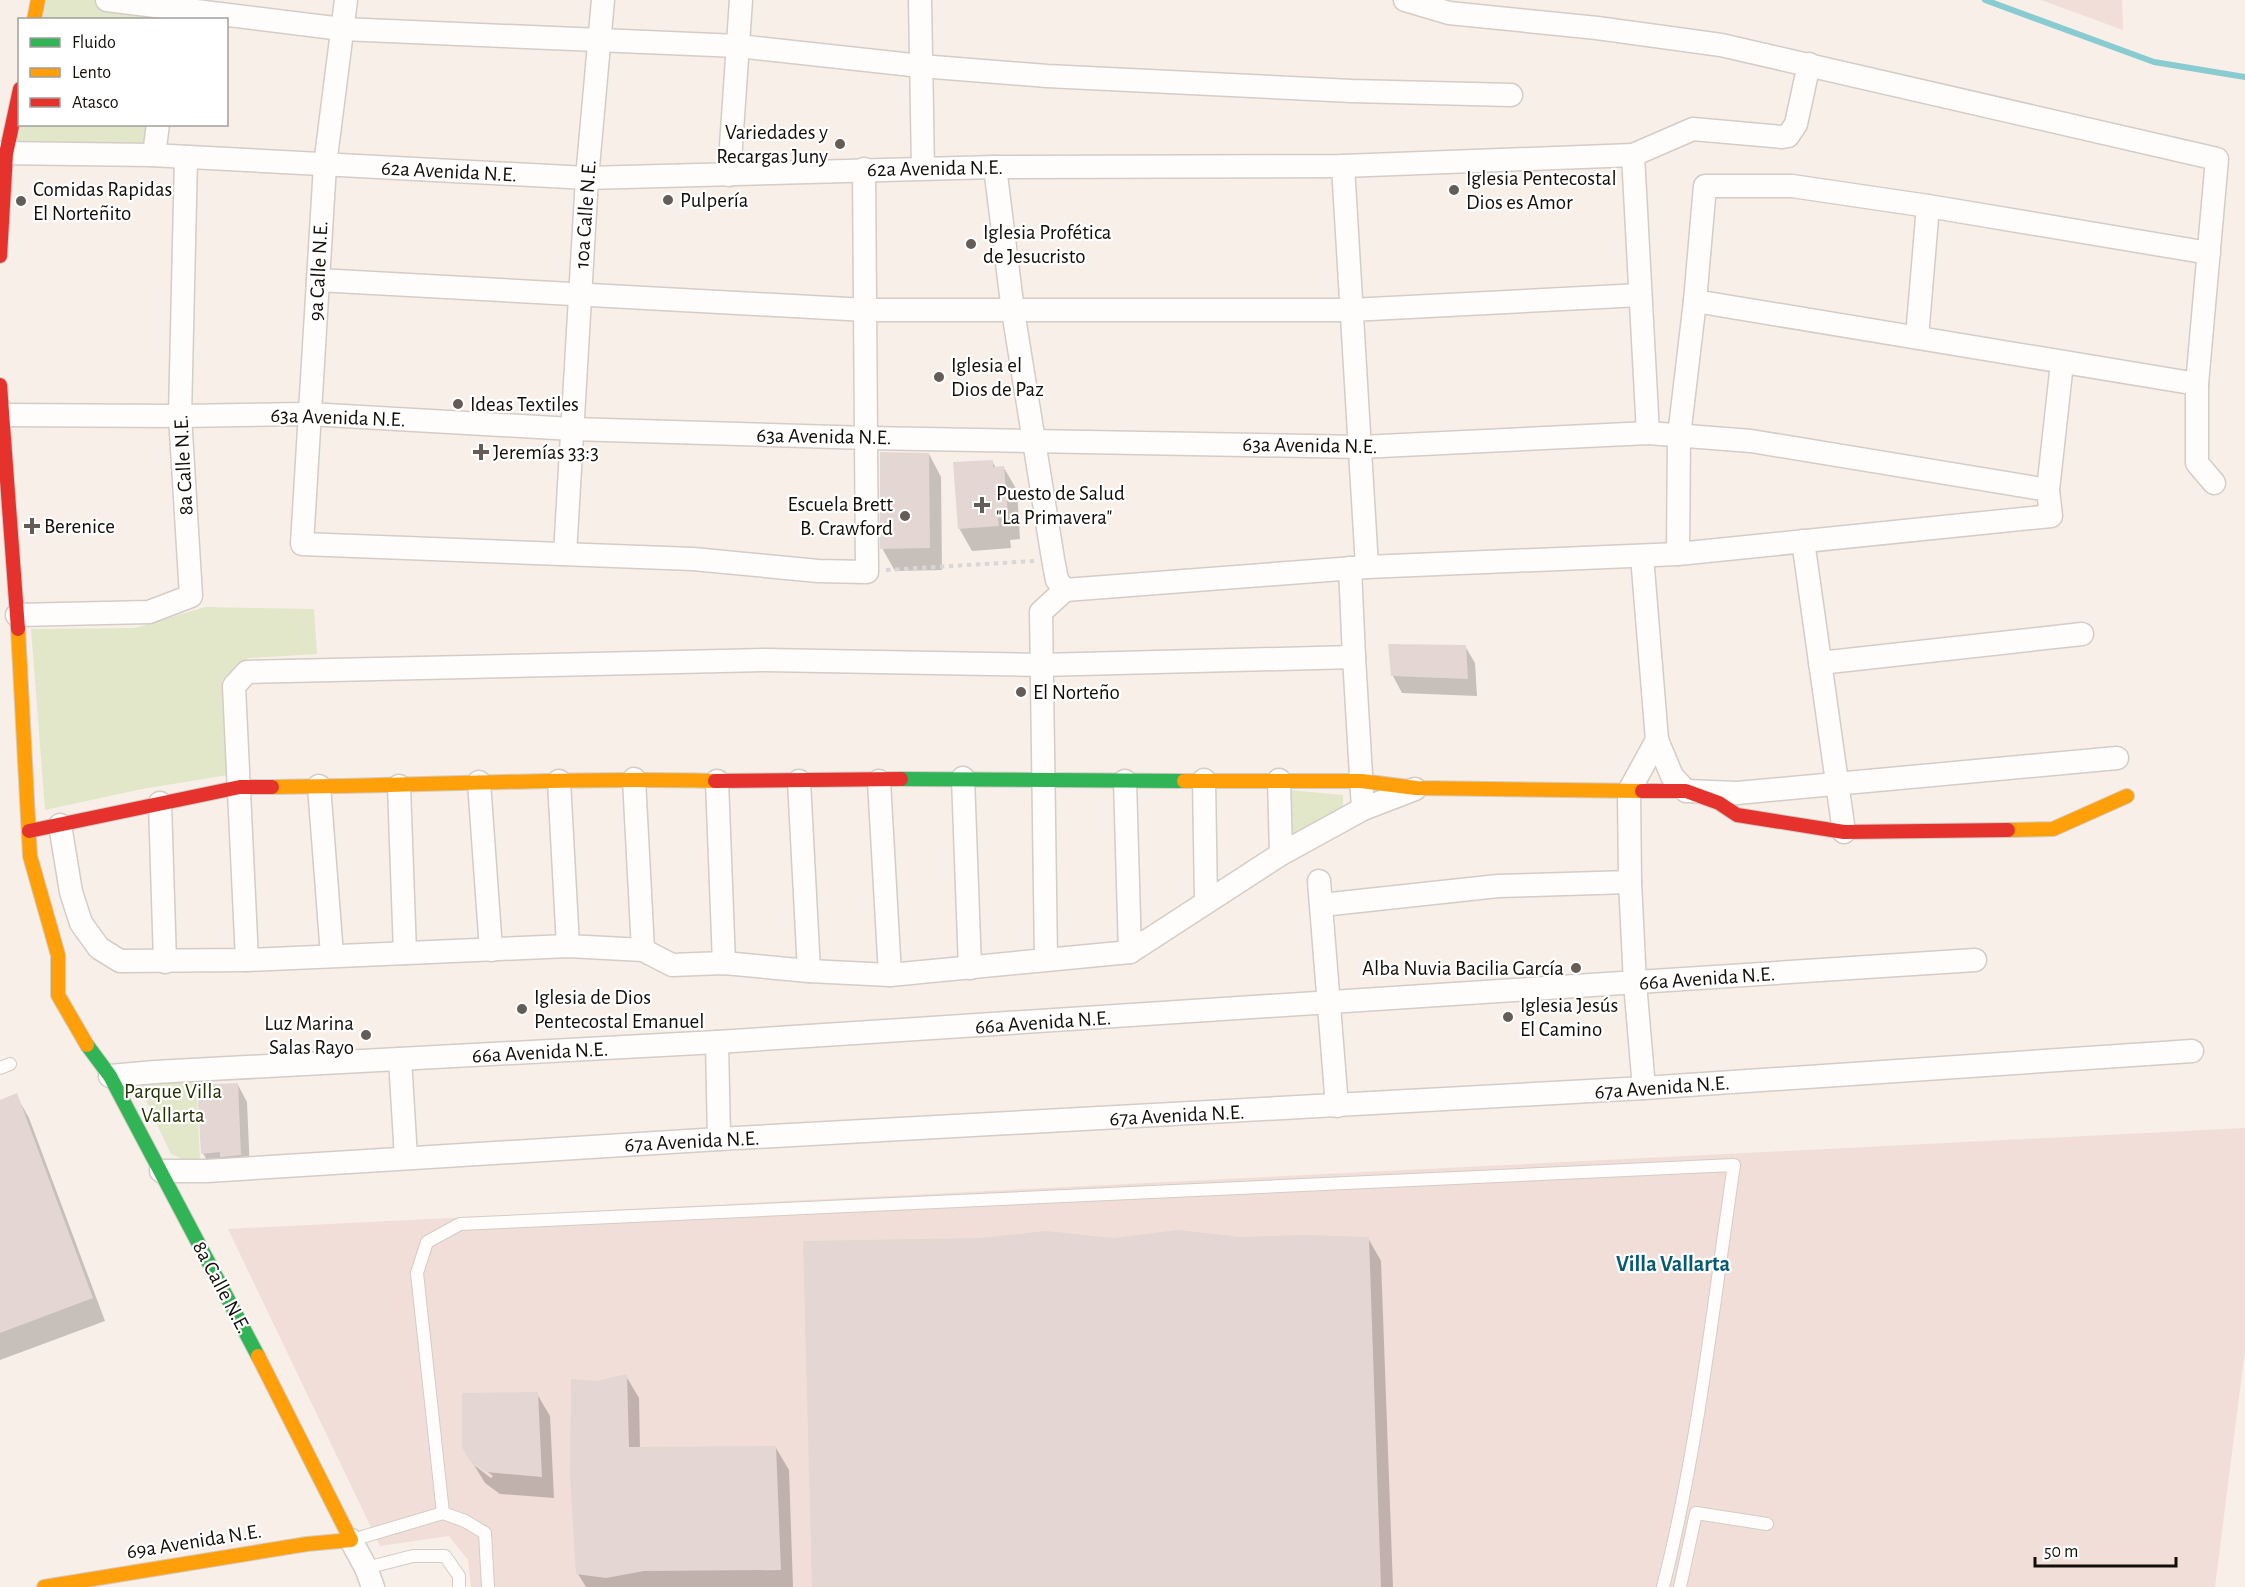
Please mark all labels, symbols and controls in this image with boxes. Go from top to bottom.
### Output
legend [18,18,228,126]
text: Fluido [72,34,116,52]
text: Lento [72,64,111,82]
text: Atasco [72,94,119,112]
place label: Variedades y Recargas Juny [716,122,828,167]
marker: Variedades y Recargas Juny [833,137,847,151]
street label: 62a Avenida N.E. [381,157,517,186]
street label: 62a Avenida N.E. [867,157,1003,180]
street label: 10a Calle N.E. [571,159,600,269]
place label: Iglesia Pentecostal Dios es Amor [1466,168,1617,213]
place label: Comidas Rapidas El Norteñito [33,179,172,224]
marker: Iglesia Pentecostal Dios es Amor [1447,183,1461,197]
place label: Pulpería [680,190,749,211]
marker: Pulpería [661,193,675,207]
marker: Comidas Rapidas El Norteñito [14,194,28,208]
street label: 9a Calle N.E. [305,220,332,322]
place label: Iglesia Profética de Jesucristo [983,222,1112,267]
marker: Iglesia Profética de Jesucristo [964,237,978,251]
place label: Iglesia el Dios de Paz [951,355,1044,400]
marker: Iglesia el Dios de Paz [932,370,946,384]
place label: Ideas Textiles [470,394,579,415]
marker: Ideas Textiles [451,397,465,411]
street label: 63a Avenida N.E. [270,405,406,430]
street label: 8a Calle N.E. [170,414,197,516]
street label: 63a Avenida N.E. [756,425,892,448]
street label: 63a Avenida N.E. [1242,434,1378,457]
place label: Jeremías 33:3 [493,442,599,463]
marker: Jeremías 33:3 [474,445,488,459]
place label: Puesto de Salud "La Primavera" [996,483,1125,528]
place label: Escuela Brett B. Crawford [787,494,893,539]
marker: Puesto de Salud "La Primavera" [973,496,991,514]
marker: Escuela Brett B. Crawford [898,509,912,523]
place label: Berenice [44,516,115,537]
marker: Berenice [25,519,39,533]
place label: El Norteño [1033,682,1120,703]
marker: El Norteño [1014,685,1028,699]
place label: Alba Nuvia Bacilia García [1362,958,1564,979]
marker: Alba Nuvia Bacilia García [1569,961,1583,975]
street label: 66a Avenida N.E. [1638,963,1776,994]
place label: Iglesia de Dios Pentecostal Emanuel [534,987,704,1032]
place label: Iglesia Jesús El Camino [1520,995,1618,1040]
marker: Iglesia de Dios Pentecostal Emanuel [515,1002,529,1016]
street label: 66a Avenida N.E. [974,1007,1112,1038]
marker: Iglesia Jesús El Camino [1501,1010,1515,1024]
place label: Luz Marina Salas Rayo [264,1013,354,1058]
marker: Luz Marina Salas Rayo [359,1028,373,1042]
street label: 66a Avenida N.E. [471,1038,609,1067]
street label: 67a Avenida N.E. [1594,1072,1730,1103]
park label: Parque Villa Vallarta [124,1081,222,1126]
street label: 67a Avenida N.E. [1109,1101,1245,1130]
street label: 67a Avenida N.E. [624,1127,760,1156]
street label: 8a Calle N.E. [189,1238,254,1337]
district label: Villa Vallarta [1616,1253,1730,1275]
street label: 69a Avenida N.E. [125,1520,263,1563]
scale bar [2035,1530,2176,1568]
text: 50 m [2044,1543,2078,1561]

